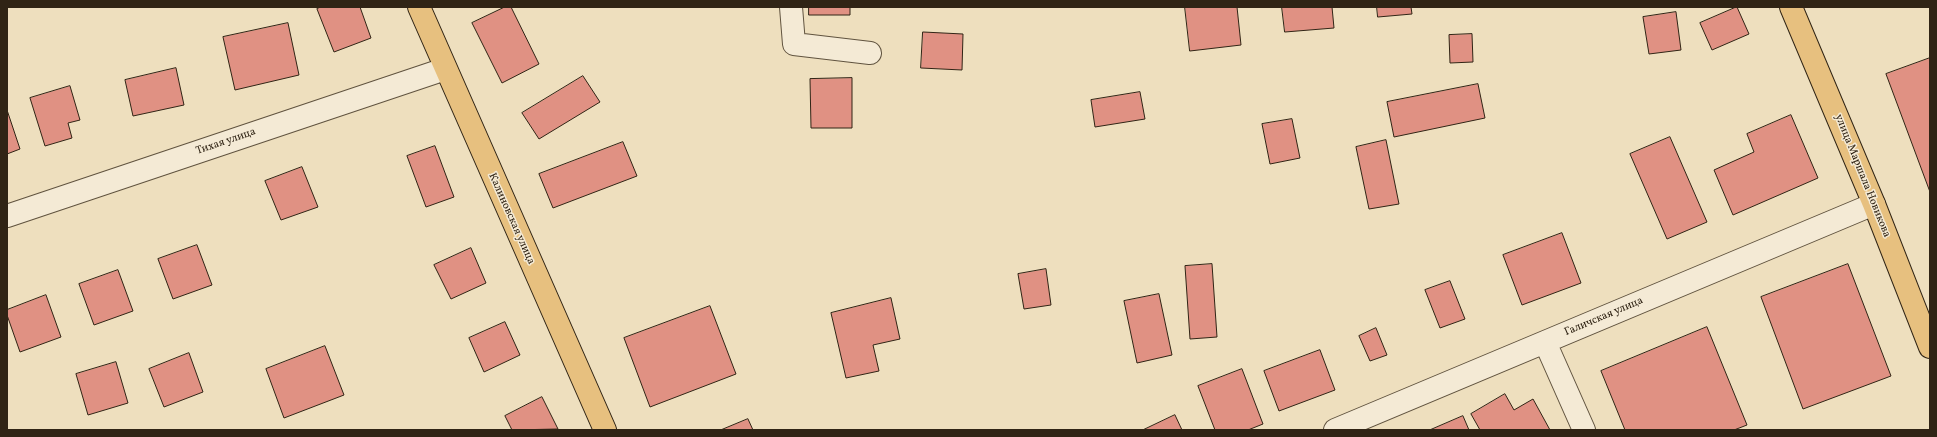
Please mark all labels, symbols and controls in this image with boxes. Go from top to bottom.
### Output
street label: улица Маршала Новикова [1831,112,1893,240]
street label: Тихая улица [194,126,258,158]
street label: Калиновская улица [485,171,537,267]
street label: Галичская улица [1563,294,1645,340]

